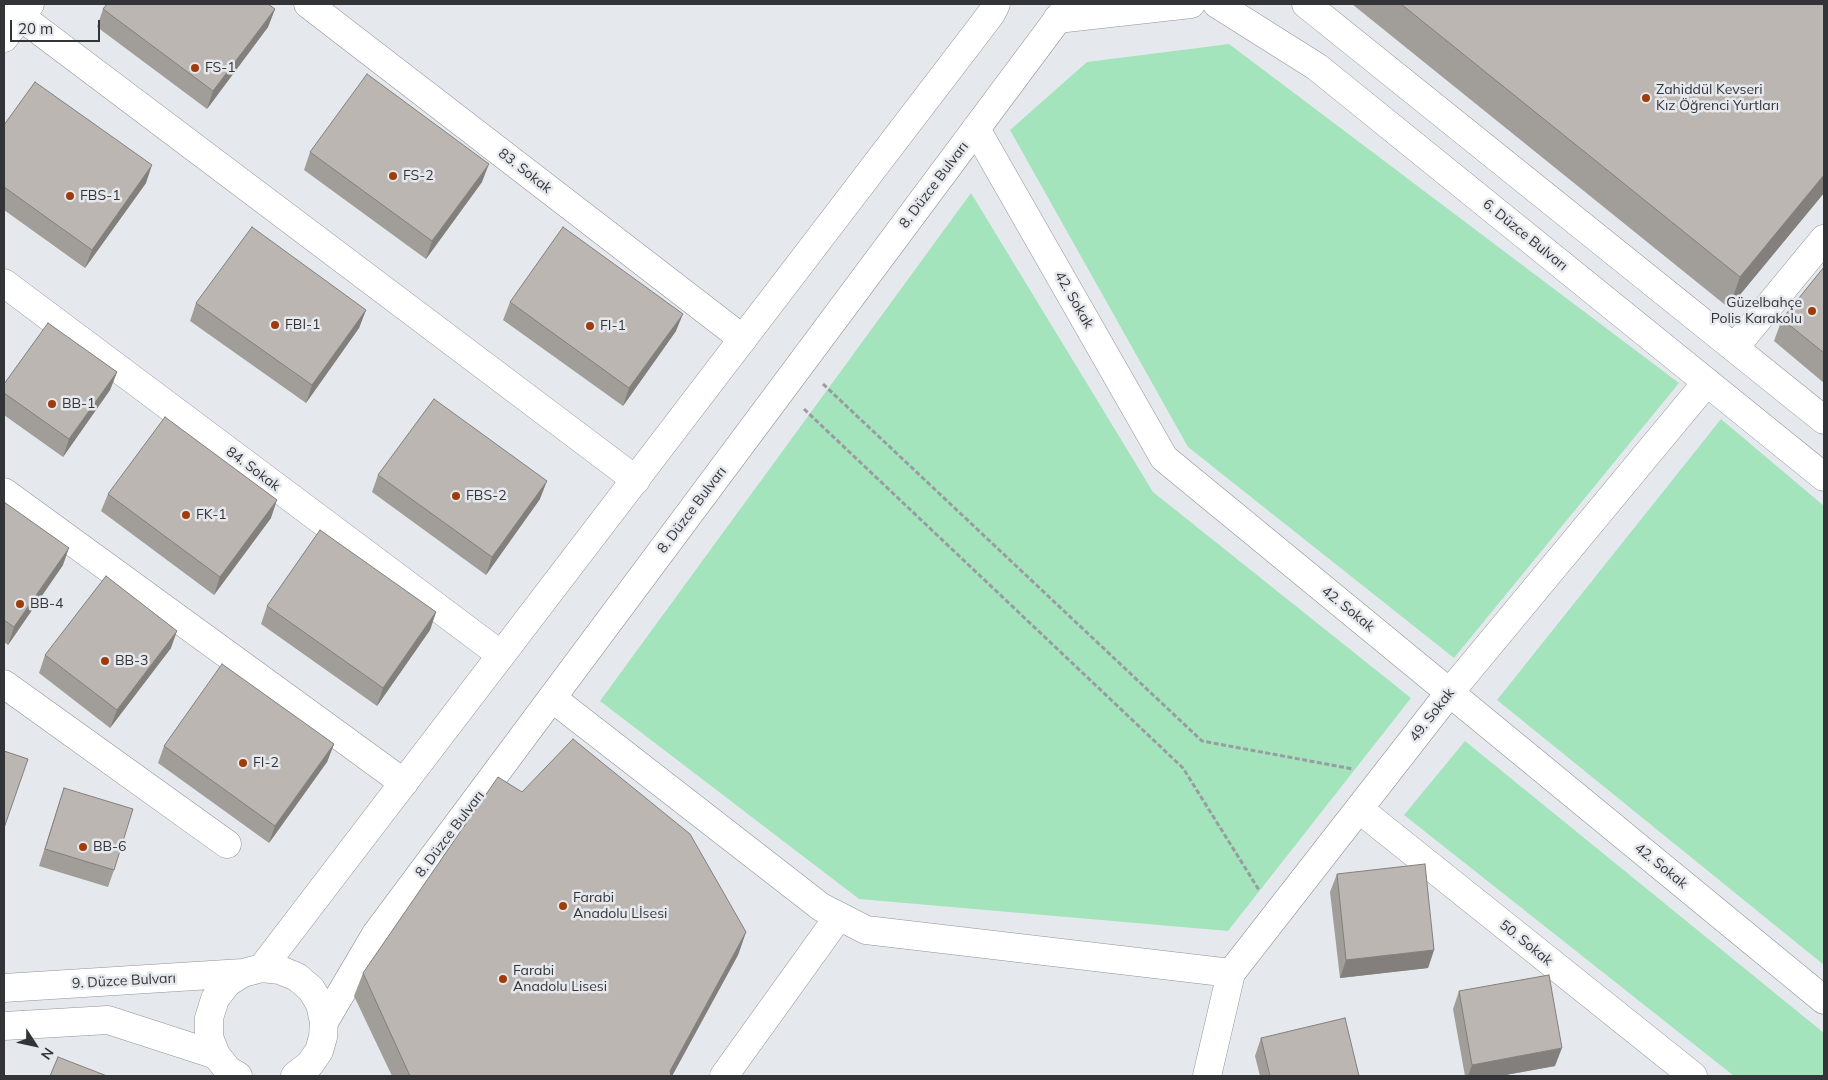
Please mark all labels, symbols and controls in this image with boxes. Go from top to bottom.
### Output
scale bar [12,10,102,42]
text: 20 m [18,19,53,38]
place label: FS-1 [205,60,236,76]
marker: FS-1 [189,62,201,74]
place label: Zahiddül Kevseri Kız Öğrenci Yurtları [1656,82,1779,114]
marker: Zahiddül Kevseri Kız Öğrenci Yurtları [1640,92,1652,104]
street label: 8. Düzce Bulvarı [896,138,972,232]
street label: 83. Sokak [495,145,555,197]
place label: FS-2 [403,168,434,184]
marker: FS-2 [387,170,399,182]
place label: FBS-1 [80,188,121,204]
marker: FBS-1 [64,190,76,202]
street label: 6. Düzce Bulvarı [1479,196,1571,274]
street label: 42. Sokak [1051,268,1097,332]
place label: Güzelbahçe Polis Karakolu [1711,295,1802,328]
marker: Güzelbahçe Polis Karakolu [1806,305,1818,317]
place label: FBI-1 [285,317,320,333]
place label: FI-1 [600,318,626,334]
marker: FBI-1 [269,319,281,331]
marker: FI-1 [584,320,596,332]
place label: BB-1 [62,396,95,412]
marker: BB-1 [46,398,58,410]
street label: 84. Sokak [223,443,283,495]
street label: 8. Düzce Bulvarı [654,463,730,557]
place label: FBS-2 [466,488,507,504]
marker: FBS-2 [450,490,462,502]
place label: FK-1 [196,507,227,523]
marker: FK-1 [180,509,192,521]
street label: 42. Sokak [1318,583,1378,635]
place label: BB-4 [30,596,63,612]
marker: BB-4 [14,598,26,610]
place label: BB-3 [115,653,148,669]
marker: BB-3 [99,655,111,667]
street label: 49. Sokak [1406,685,1458,745]
place label: FI-2 [253,755,279,771]
marker: FI-2 [237,757,249,769]
street label: 8. Düzce Bulvarı [412,787,488,881]
place label: BB-6 [93,839,126,855]
street label: 42. Sokak [1631,840,1691,892]
marker: BB-6 [77,841,89,853]
place label: Farabi Anadolu Lİsesi [573,890,667,922]
marker: Farabi Anadolu Lİsesi [557,900,569,912]
street label: 50. Sokak [1496,917,1556,969]
place label: Farabi Anadolu Lisesi [513,963,607,996]
street label: 9. Düzce Bulvarı [72,970,176,992]
marker: Farabi Anadolu Lisesi [497,973,509,985]
north arrow [10,1020,60,1070]
text: N [37,1044,58,1063]

